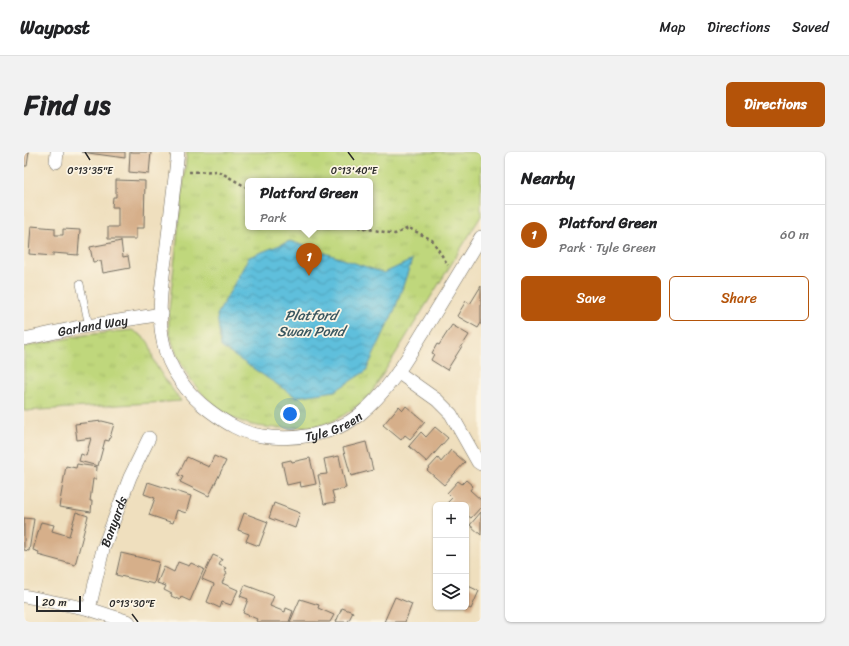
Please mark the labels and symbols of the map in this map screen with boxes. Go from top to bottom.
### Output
text: 0°13'35"E [67,162,114,180]
text: 0°13'40"E [331,162,379,180]
pin: 1 [296,243,322,276]
water label: Platford Swan Pond [278,303,348,344]
street label: Garland Way [55,309,130,343]
your location [280,404,300,424]
street label: Tyle Green [303,405,367,448]
street label: Banyards [94,493,134,551]
scale bar [36,594,81,613]
text: 0°13'30"E [109,595,156,613]

